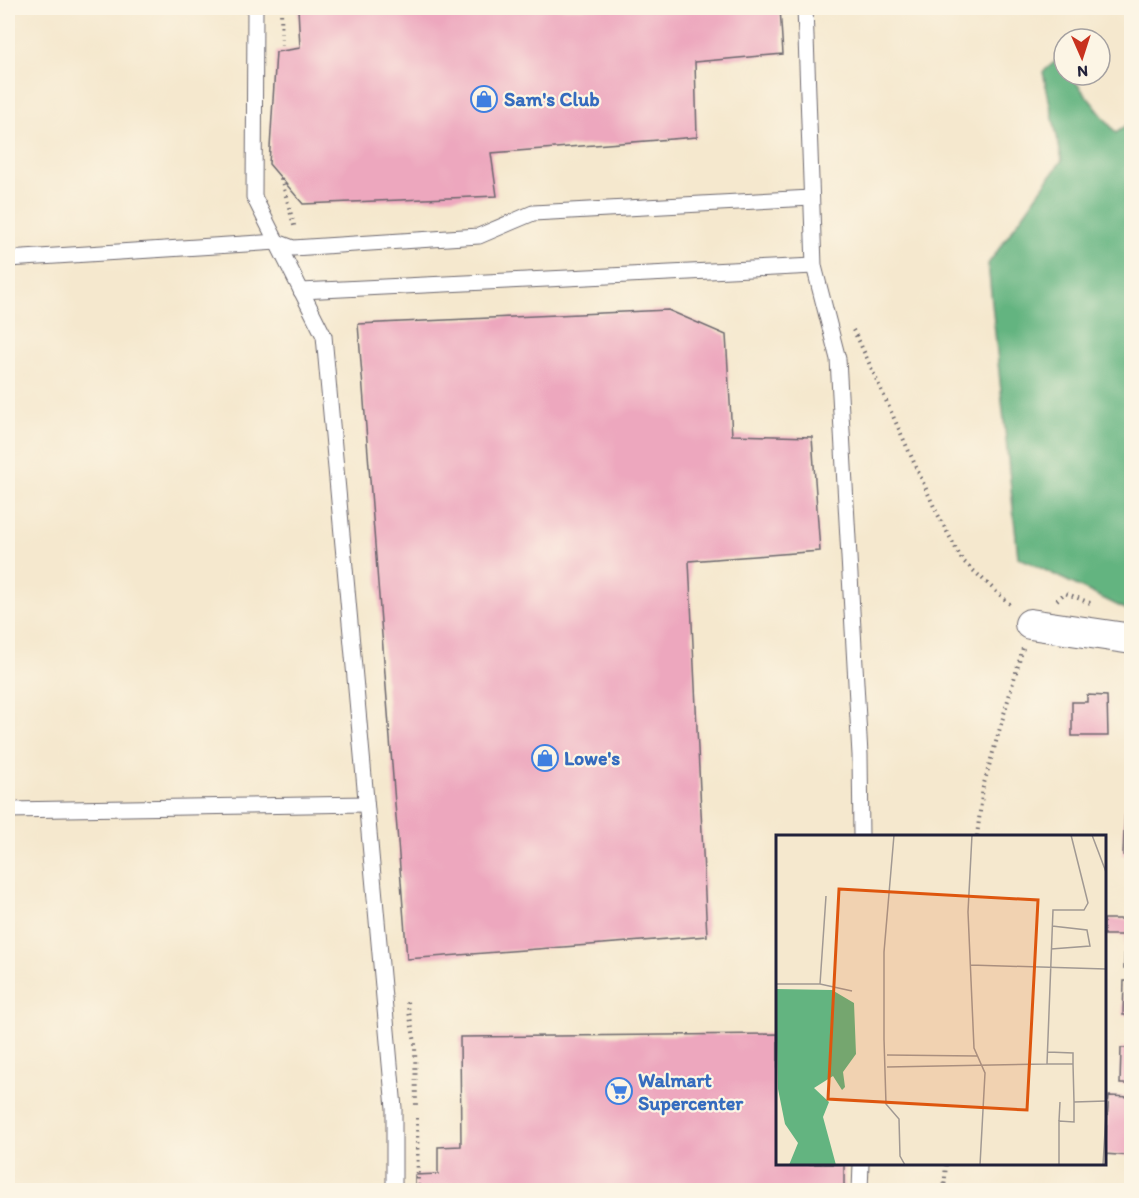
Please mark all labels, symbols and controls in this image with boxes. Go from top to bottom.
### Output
north arrow [1052,27,1112,87]
text: N [1077,62,1089,81]
shop icon: Sam's Club [469,84,499,114]
place label: Sam's Club [504,87,600,111]
shop icon: Lowe's [530,743,560,773]
place label: Lowe's [564,746,620,770]
inset map [776,835,1106,1165]
place label: Walmart Supercenter [638,1068,744,1116]
supermarket icon: Walmart Supercenter [604,1076,634,1106]

